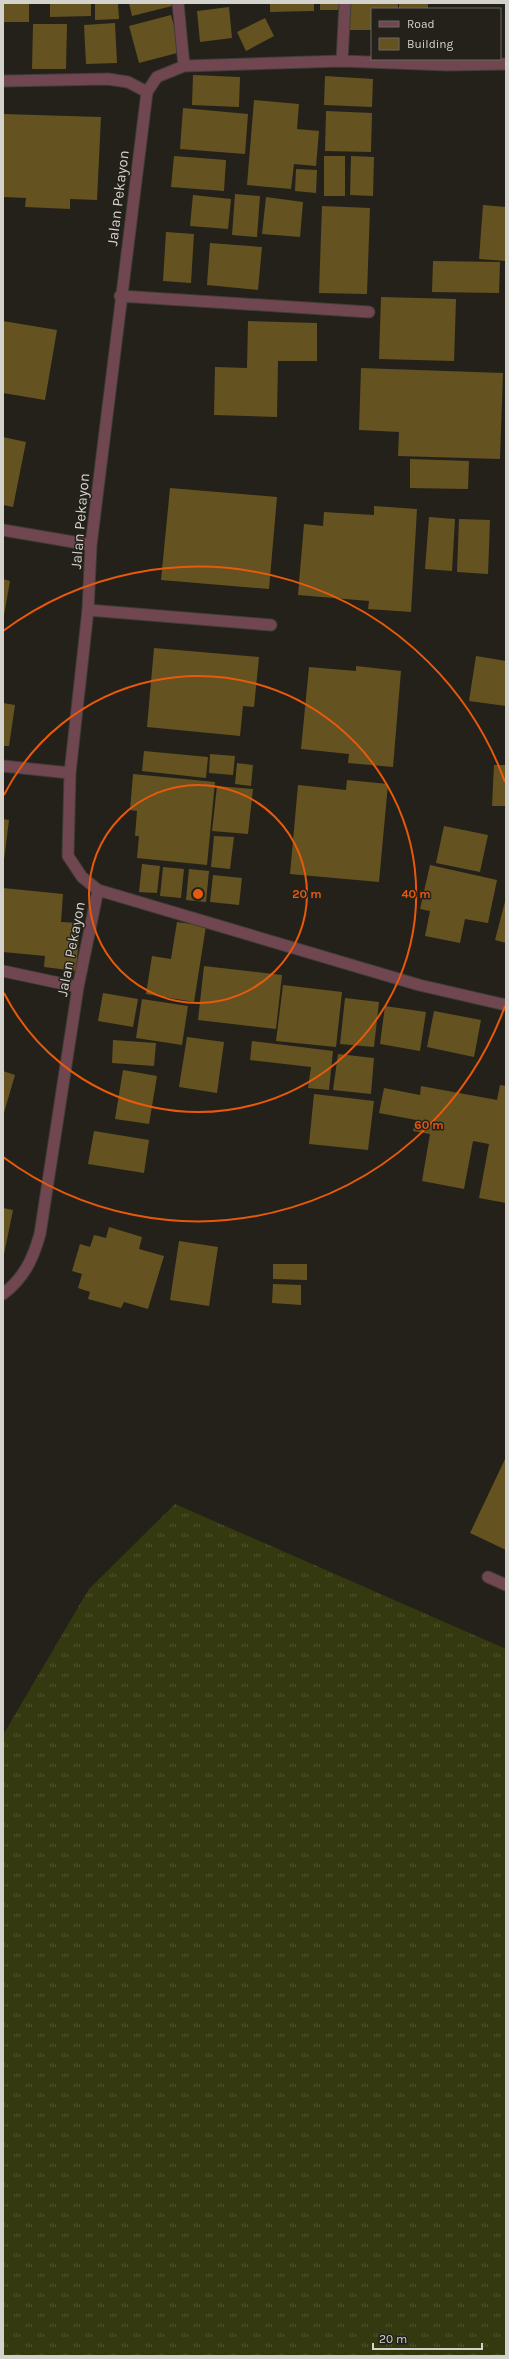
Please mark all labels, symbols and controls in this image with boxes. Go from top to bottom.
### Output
legend [371,8,501,60]
text: Road [407,17,435,31]
text: Building [407,37,454,51]
street label: Jalan Pekayon [103,149,133,247]
street label: Jalan Pekayon [67,472,93,570]
centre of rings [191,887,205,901]
text: 20 m [292,887,322,901]
text: 40 m [401,887,431,901]
street label: Jalan Pekayon [53,900,89,998]
text: 60 m [414,1118,444,1132]
scale bar [373,2325,482,2351]
text: 20 m [379,2332,407,2346]

